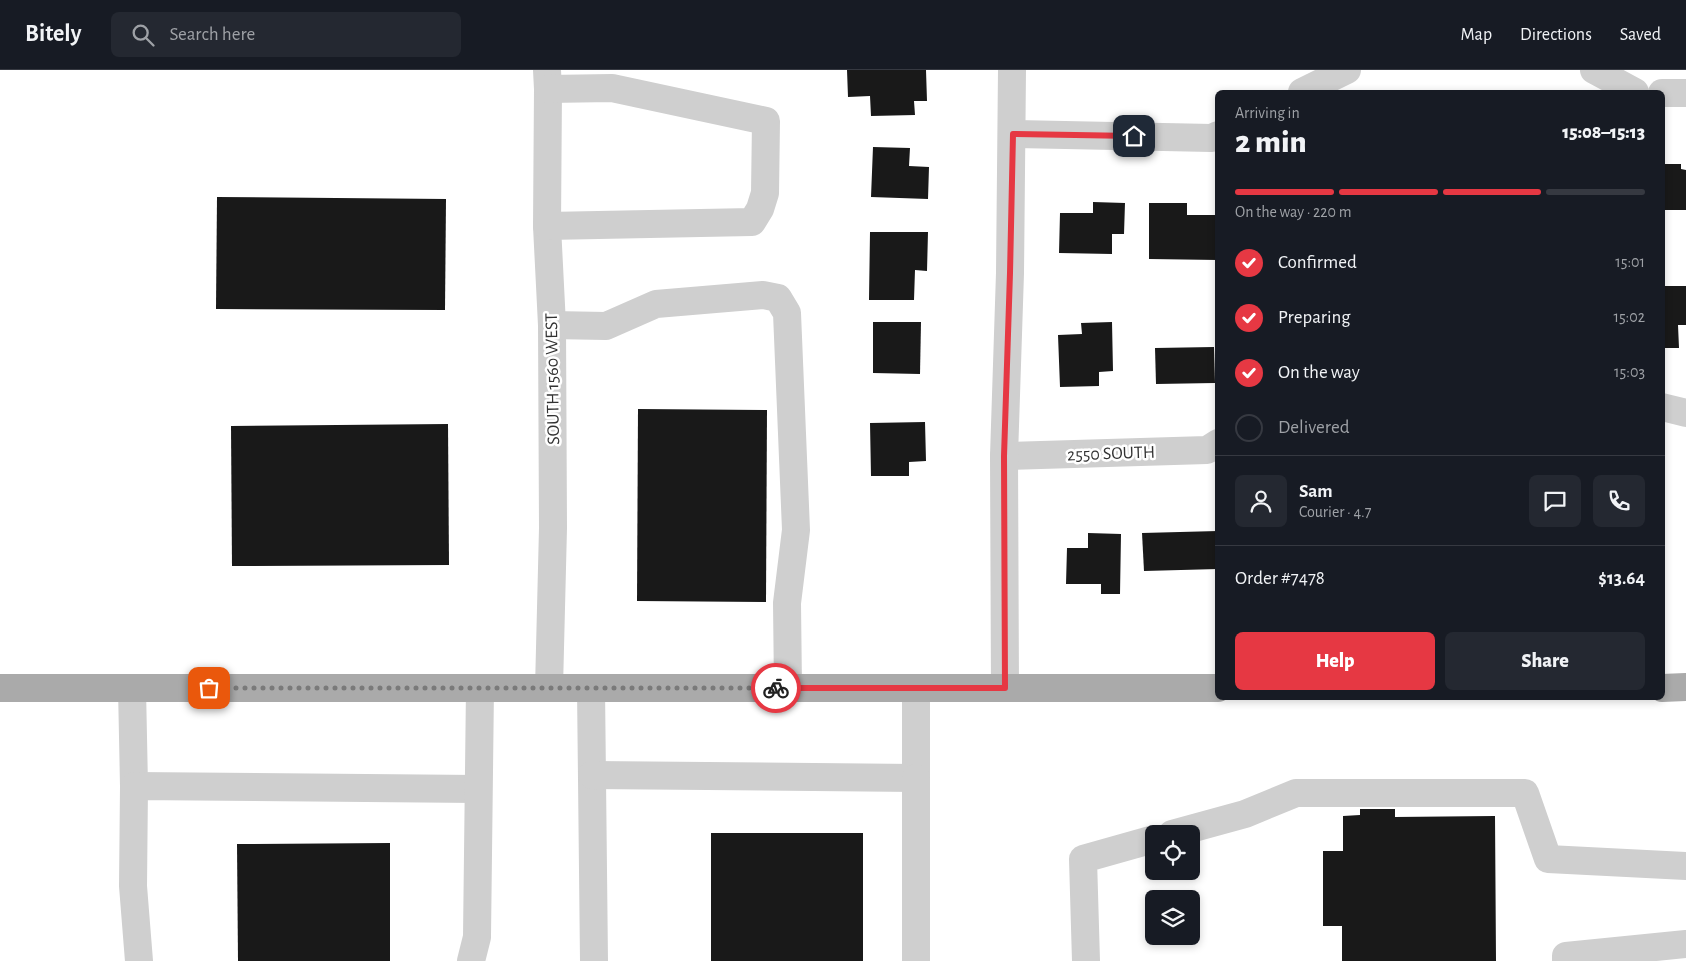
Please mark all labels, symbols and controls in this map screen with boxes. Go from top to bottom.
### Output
search box [111,12,461,57]
icon: search [129,21,157,49]
text: Bitely [25,22,81,46]
text: Search here [169,25,255,44]
text: Map [1461,26,1492,44]
text: Directions [1520,26,1592,44]
text: Saved [1620,26,1661,44]
text: Arriving in [1235,105,1300,121]
pin [1113,115,1155,157]
icon: home [1120,122,1148,150]
text: 15:08–15:13 [1562,123,1645,142]
text: 2 min [1235,126,1307,158]
text: On the way · 220 m [1235,204,1351,220]
icon: check [1235,249,1263,277]
text: Confirmed [1278,253,1357,272]
text: 15:01 [1615,254,1645,270]
icon: check [1235,304,1263,332]
text: Preparing [1278,308,1351,327]
text: 15:02 [1613,309,1645,325]
street label: SOUTH 1560 WEST [543,313,563,445]
icon: check [1235,359,1263,387]
text: On the way [1278,363,1360,382]
text: 15:03 [1614,364,1645,380]
text: Delivered [1278,418,1350,437]
street label: 2550 SOUTH [1067,443,1155,465]
button: person [1235,475,1287,527]
button: chat [1529,475,1581,527]
button: phone [1593,475,1645,527]
text: Sam [1299,482,1333,501]
text: Courier · 4.7 [1299,504,1371,520]
text: Order #7478 [1235,569,1325,588]
text: $13.64 [1598,569,1645,588]
button: Help [1235,632,1435,690]
button: Share [1445,632,1645,690]
courier [751,663,801,713]
pin [188,667,230,709]
icon: bag [195,674,223,702]
icon: bike [762,674,790,702]
map controls [1145,825,1200,945]
button: locate [1145,825,1200,880]
button: layers [1145,890,1200,945]

